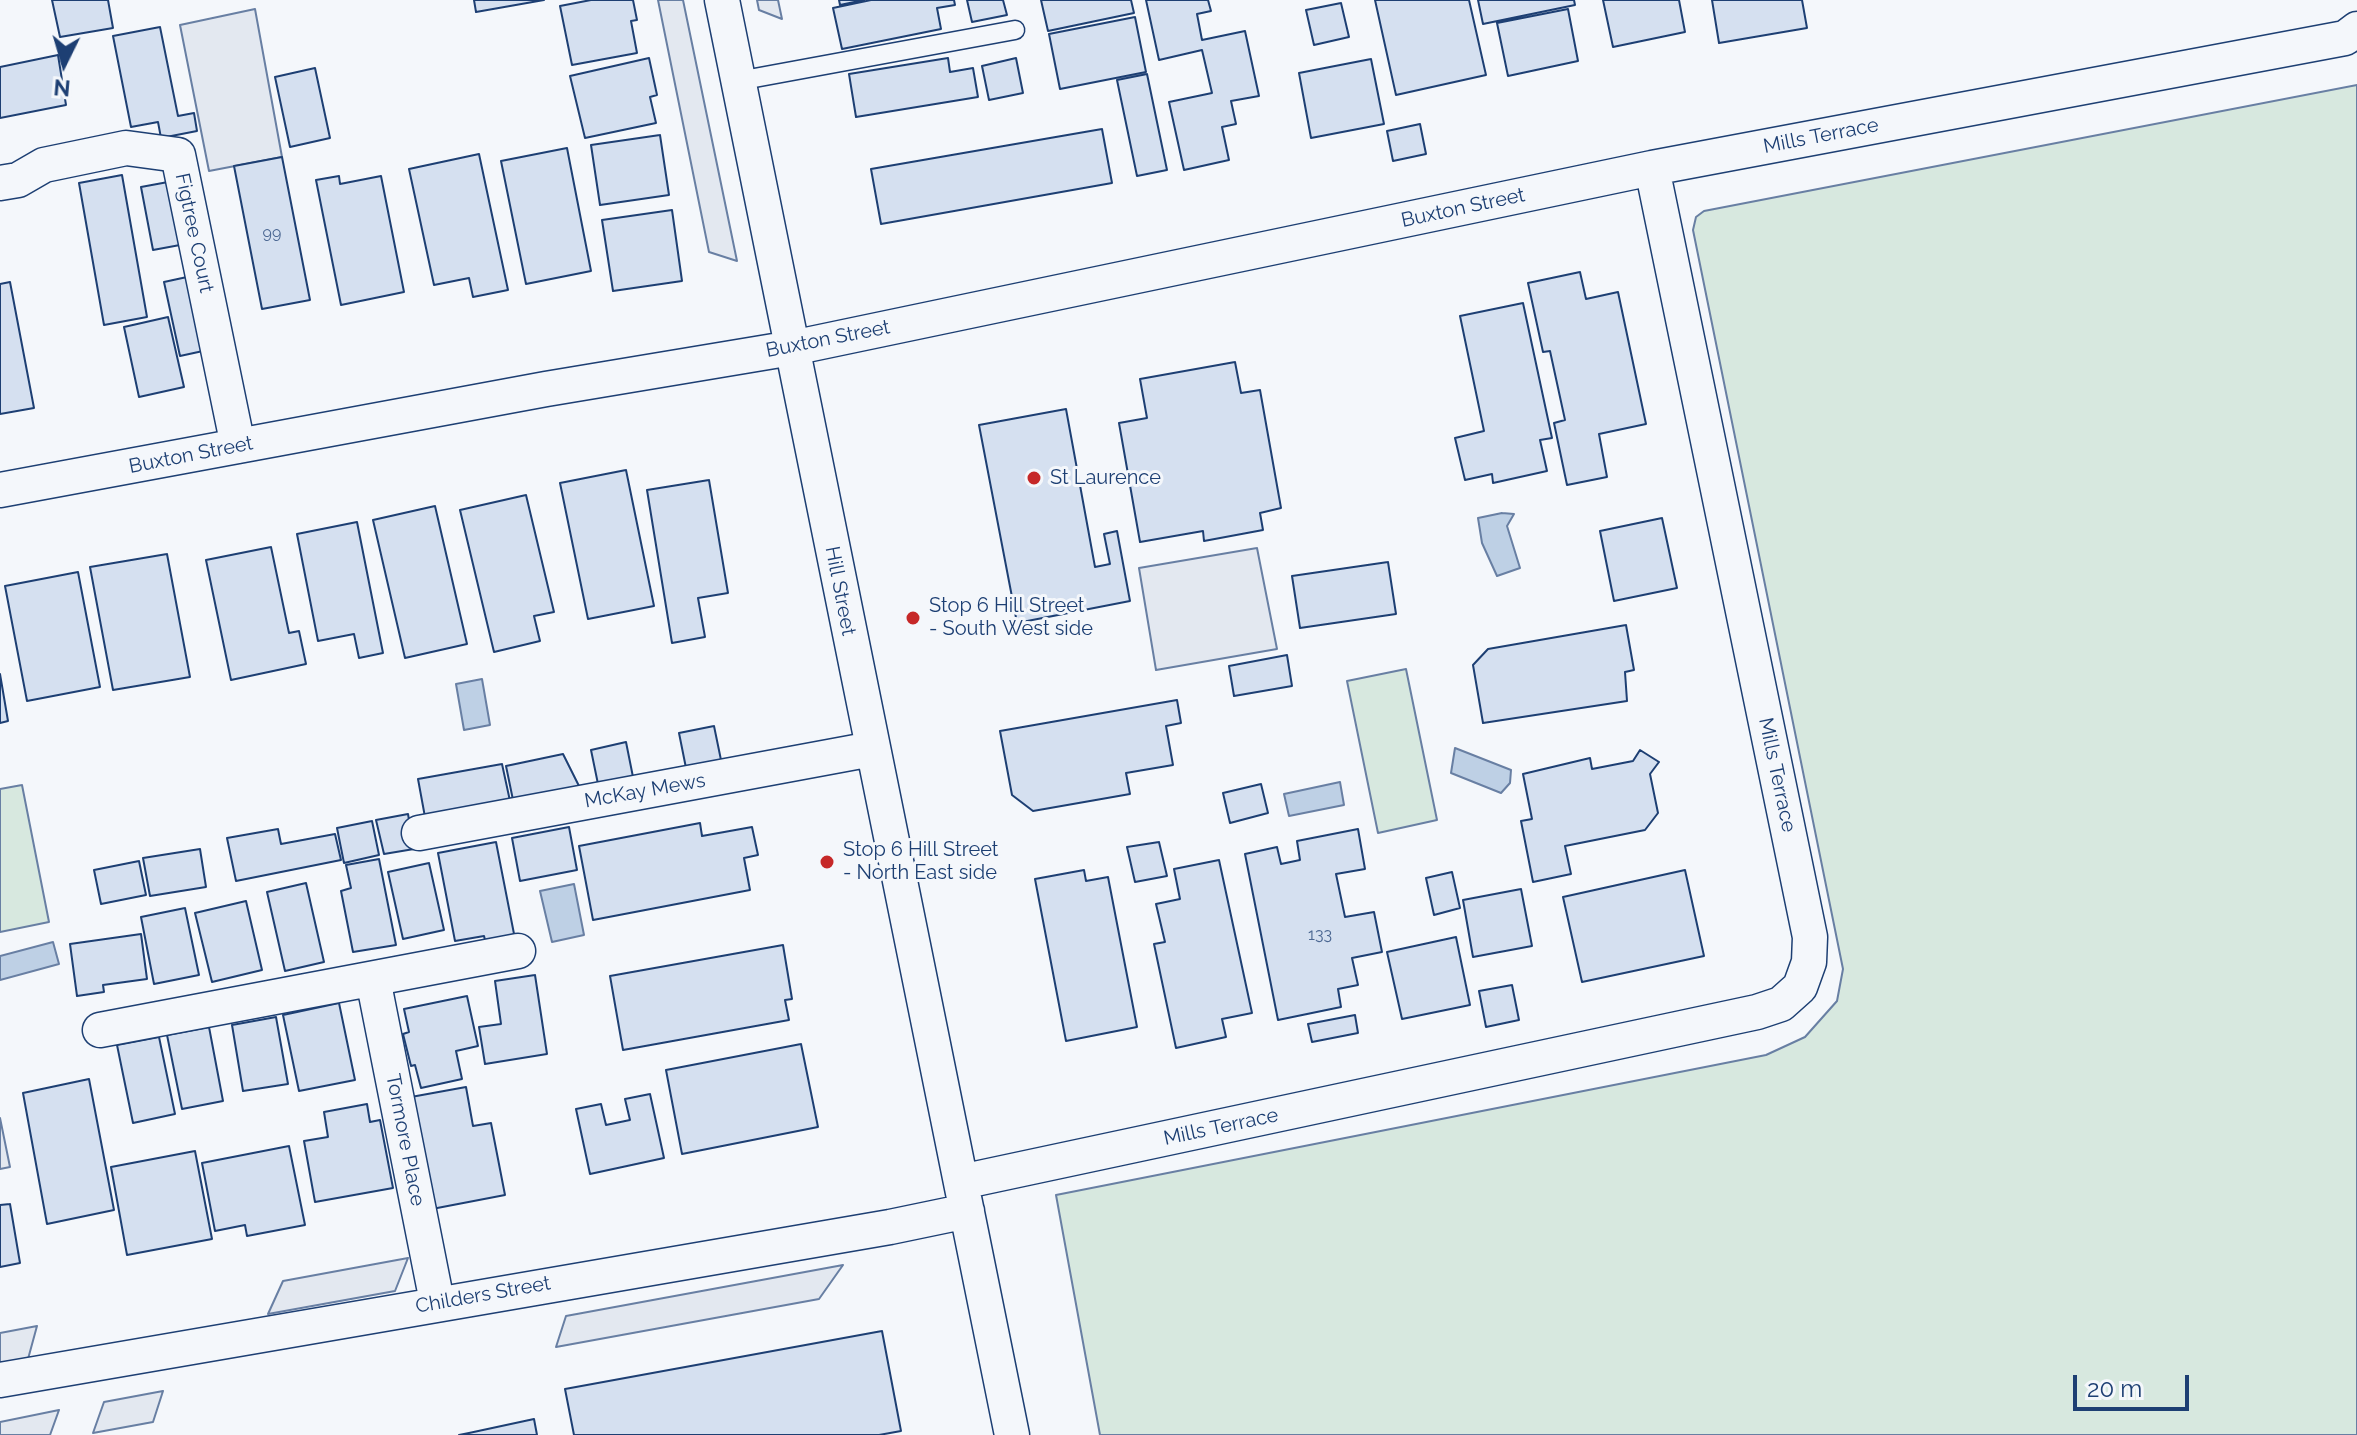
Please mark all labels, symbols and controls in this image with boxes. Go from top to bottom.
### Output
north arrow [24,24,104,104]
text: N [52,74,71,102]
street label: Mills Terrace [1761,113,1881,159]
street label: Figtree Court [170,171,218,295]
street label: Buxton Street [1399,183,1527,233]
house number: 99 [263,223,281,243]
street label: Buxton Street [764,315,892,363]
street label: Buxton Street [127,431,255,479]
place label: St Laurence [1050,466,1161,490]
marker: St Laurence [1025,469,1043,487]
street label: Hill Street [820,544,860,638]
place label: Stop 6 Hill Street - South West side [929,594,1093,641]
marker: Stop 6 Hill Street - South West side [904,609,922,627]
street label: Mills Terrace [1753,715,1801,835]
street label: McKay Mews [583,769,707,813]
place label: Stop 6 Hill Street - North East side [843,838,999,885]
marker: Stop 6 Hill Street - North East side [818,853,836,871]
house number: 133 [1308,925,1332,945]
street label: Tormore Place [380,1072,430,1208]
street label: Mills Terrace [1161,1103,1281,1151]
street label: Childers Street [414,1271,552,1319]
scale bar [2077,1359,2193,1409]
text: 20 m [2087,1374,2142,1403]

